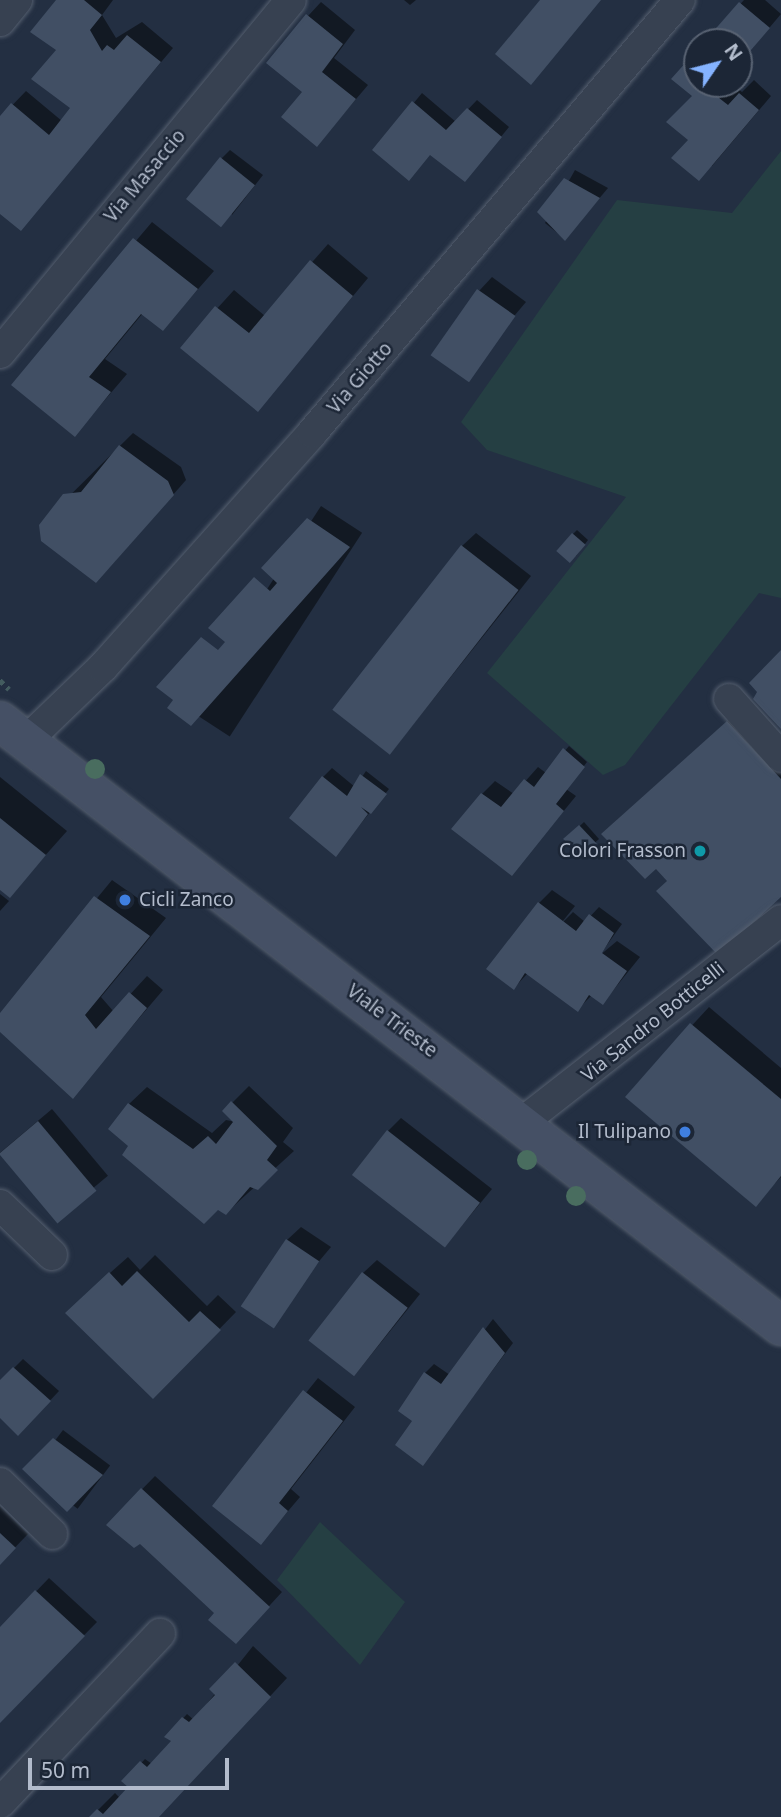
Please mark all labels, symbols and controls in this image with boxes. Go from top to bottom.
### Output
north arrow [683,28,753,98]
text: N [718,38,749,66]
street label: Via Masaccio [100,125,190,227]
street label: Via Giotto [323,338,397,418]
place label: Colori Frasson [559,840,686,862]
marker: Colori Frasson [692,843,708,859]
place label: Cicli Zanco [139,889,234,911]
marker: Cicli Zanco [117,892,133,908]
street label: Via Sandro Botticelli [577,957,729,1087]
street label: Viale Trieste [342,980,442,1062]
place label: Il Tulipano [578,1121,671,1143]
marker: Il Tulipano [677,1124,693,1140]
scale bar [32,1744,233,1788]
text: 50 m [41,1756,90,1784]

